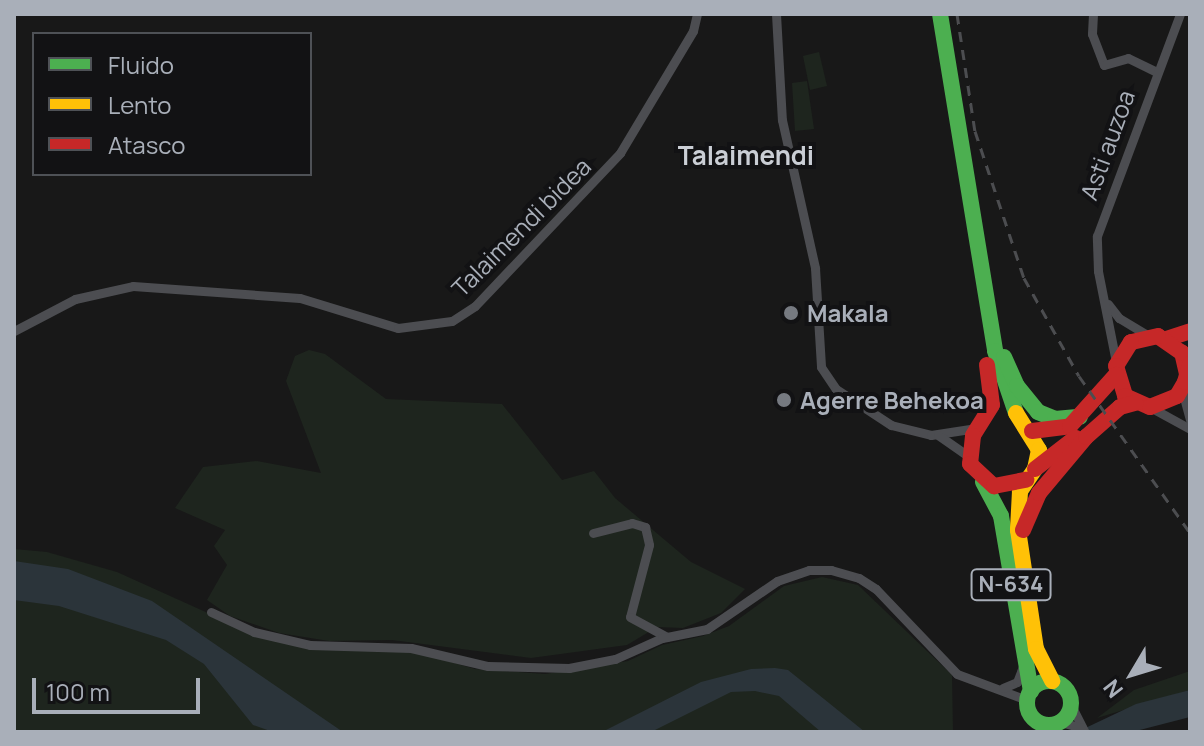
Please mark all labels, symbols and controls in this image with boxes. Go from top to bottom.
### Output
legend [32,32,312,176]
text: Fluido [108,48,174,81]
street label: Asti auzoa [1074,86,1140,204]
text: Lento [108,88,172,121]
text: Atasco [108,128,185,161]
district label: Talaimendi [678,140,814,172]
street label: Talaimendi bidea [446,152,596,302]
place label: Makala [807,299,889,327]
marker: Makala [782,304,800,322]
place label: Agerre Behekoa [800,386,984,414]
marker: Agerre Behekoa [775,391,793,409]
road number: N-634 [969,567,1053,603]
north arrow [1092,634,1172,714]
scale bar [36,662,204,712]
text: N [1096,673,1130,704]
text: 100 m [46,675,110,708]

